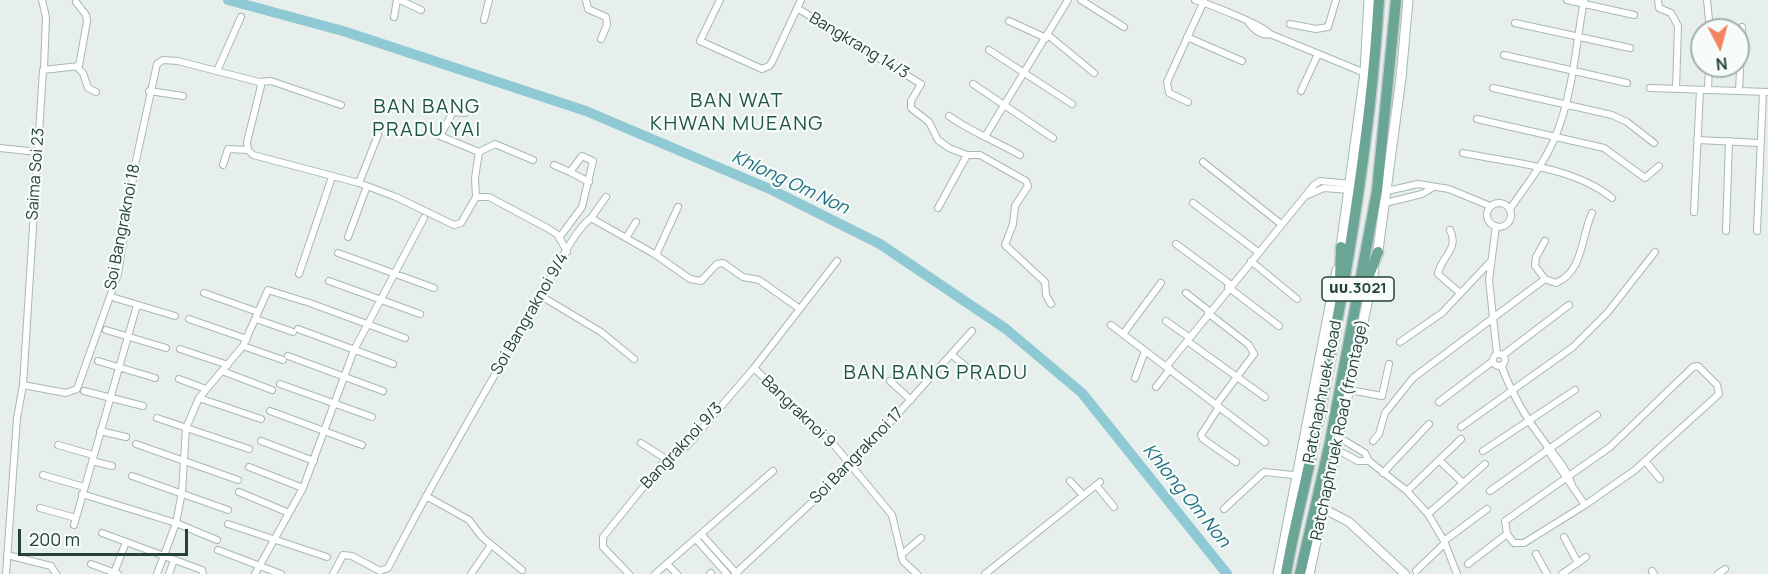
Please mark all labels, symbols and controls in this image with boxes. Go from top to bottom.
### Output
street label: Bangkrang 14/3 [806,9,912,83]
north arrow [1690,18,1750,78]
text: N [1715,52,1729,75]
district label: BAN WAT KHWAN MUEANG [650,89,824,136]
district label: BAN BANG PRADU YAI [372,95,482,142]
street label: Saima Soi 23 [23,127,49,221]
water label: Khlong Om Non [728,146,852,220]
street label: Soi Bangraknoi 18 [101,163,145,291]
street label: Soi Bangraknoi 9/4 [487,250,573,378]
road number: นบ.3021 [1322,277,1394,301]
street label: Ratchaphruek Road (frontage) [1307,318,1373,542]
street label: Ratchaphruek Road [1300,319,1346,465]
district label: BAN BANG PRADU [843,361,1029,385]
street label: Bangraknoi 9 [757,372,839,452]
street label: Bangraknoi 9/3 [637,399,727,493]
street label: Soi Bangraknoi 17 [806,404,908,508]
water label: Khlong Om Non [1138,440,1234,552]
scale bar [21,517,190,555]
text: 200 m [29,527,80,551]

